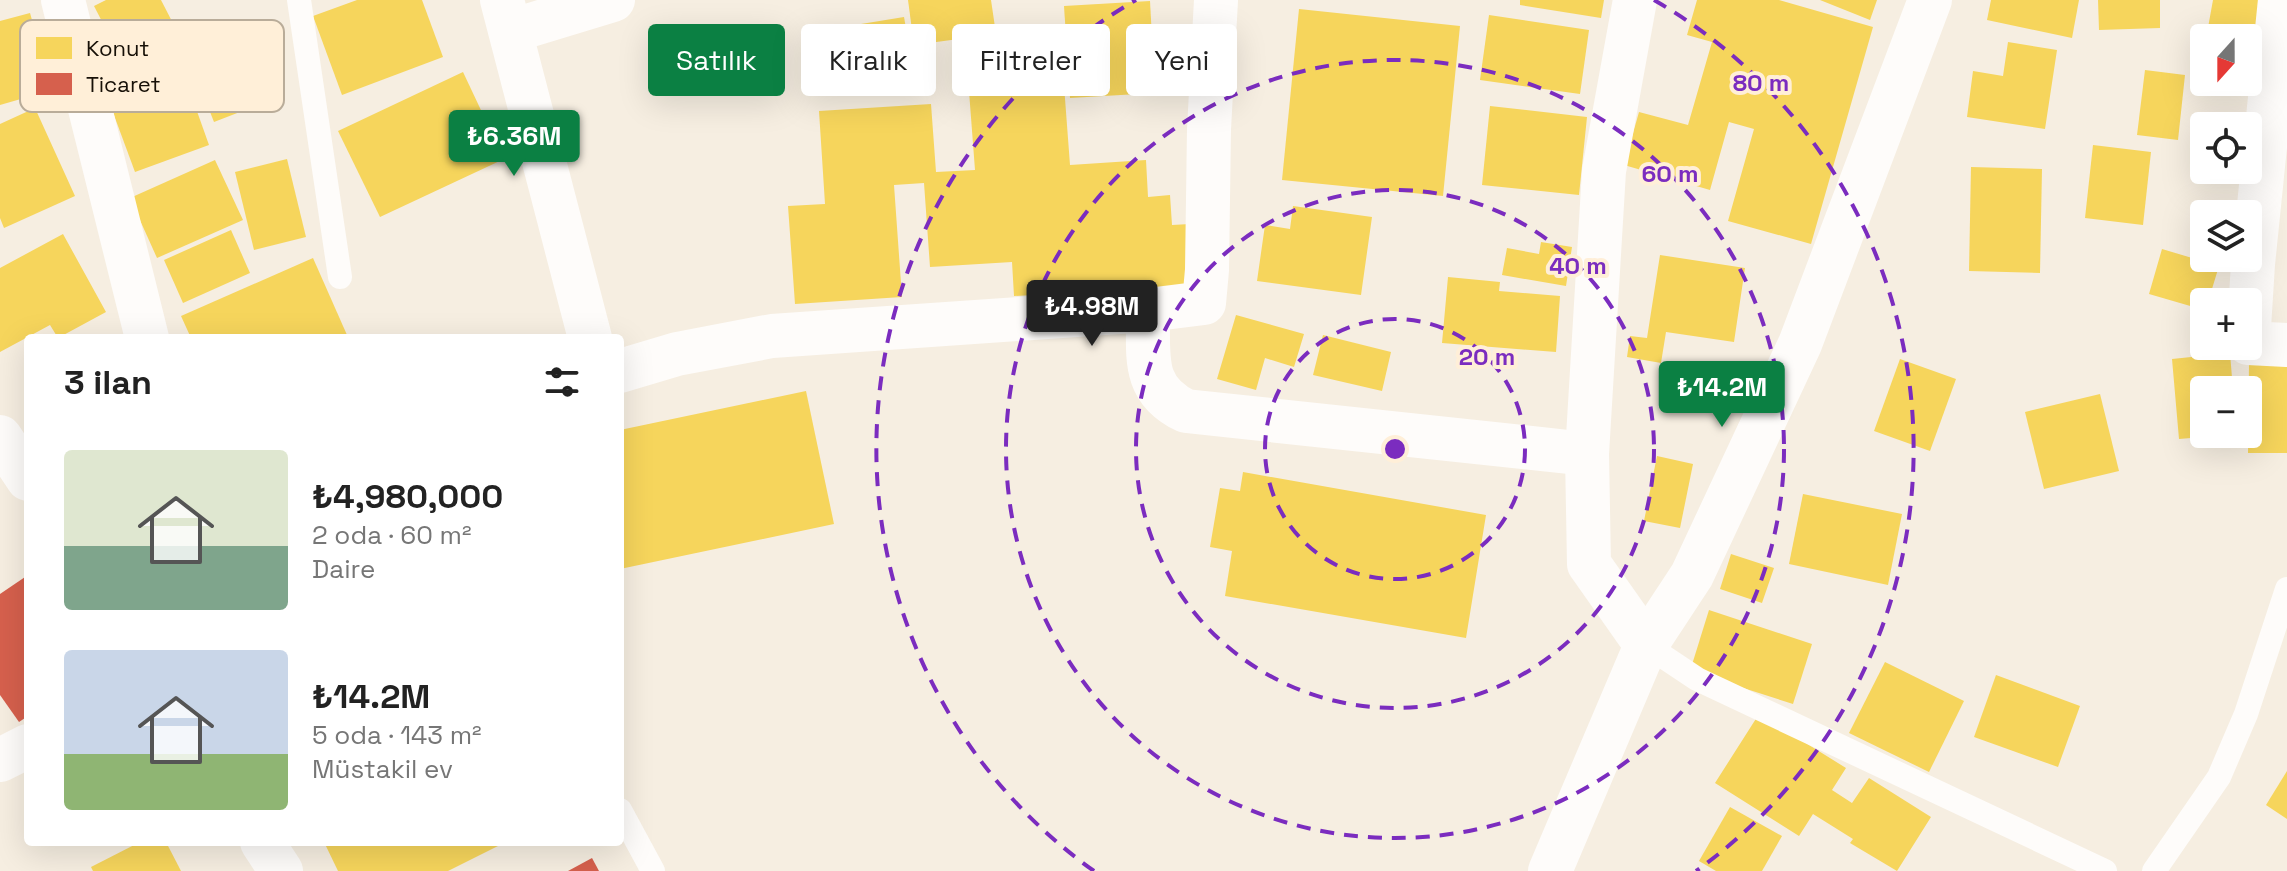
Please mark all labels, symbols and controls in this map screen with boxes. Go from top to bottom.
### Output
legend [20,20,284,112]
chip: Satılık [648,24,785,96]
chip: Kiralık [801,24,936,96]
chip: Filtreler [952,24,1110,96]
chip: Yeni [1126,24,1237,96]
north arrow [2190,24,2262,96]
map controls [2190,24,2262,448]
text: Konut [86,34,149,62]
text: 80 m [1733,67,1789,98]
text: Ticaret [86,70,161,98]
pin: ₺6.36M [449,110,579,178]
button: locate [2190,112,2262,184]
text: ₺6.36M [467,119,561,153]
text: 60 m [1642,158,1698,189]
button: layers [2190,200,2262,272]
text: 40 m [1549,250,1607,281]
pin: ₺4.98M [1027,280,1157,348]
button: + [2190,288,2262,360]
text: ₺4.98M [1045,289,1139,323]
text: 20 m [1459,341,1515,372]
icon: filters [540,360,584,404]
text: 3 ilan [64,361,152,404]
pin: ₺14.2M [1657,361,1787,429]
text: ₺14.2M [1677,370,1767,404]
button: − [2190,376,2262,448]
centre of rings [1381,435,1409,463]
text: ₺4,980,000 [312,475,503,518]
icon: home [128,482,224,578]
text: 2 oda · 60 m² [312,518,471,552]
text: Daire [312,552,375,586]
text: ₺14.2M [312,675,430,718]
icon: home [128,682,224,778]
text: 5 oda · 143 m² [312,718,482,752]
text: Müstakil ev [312,752,453,786]

